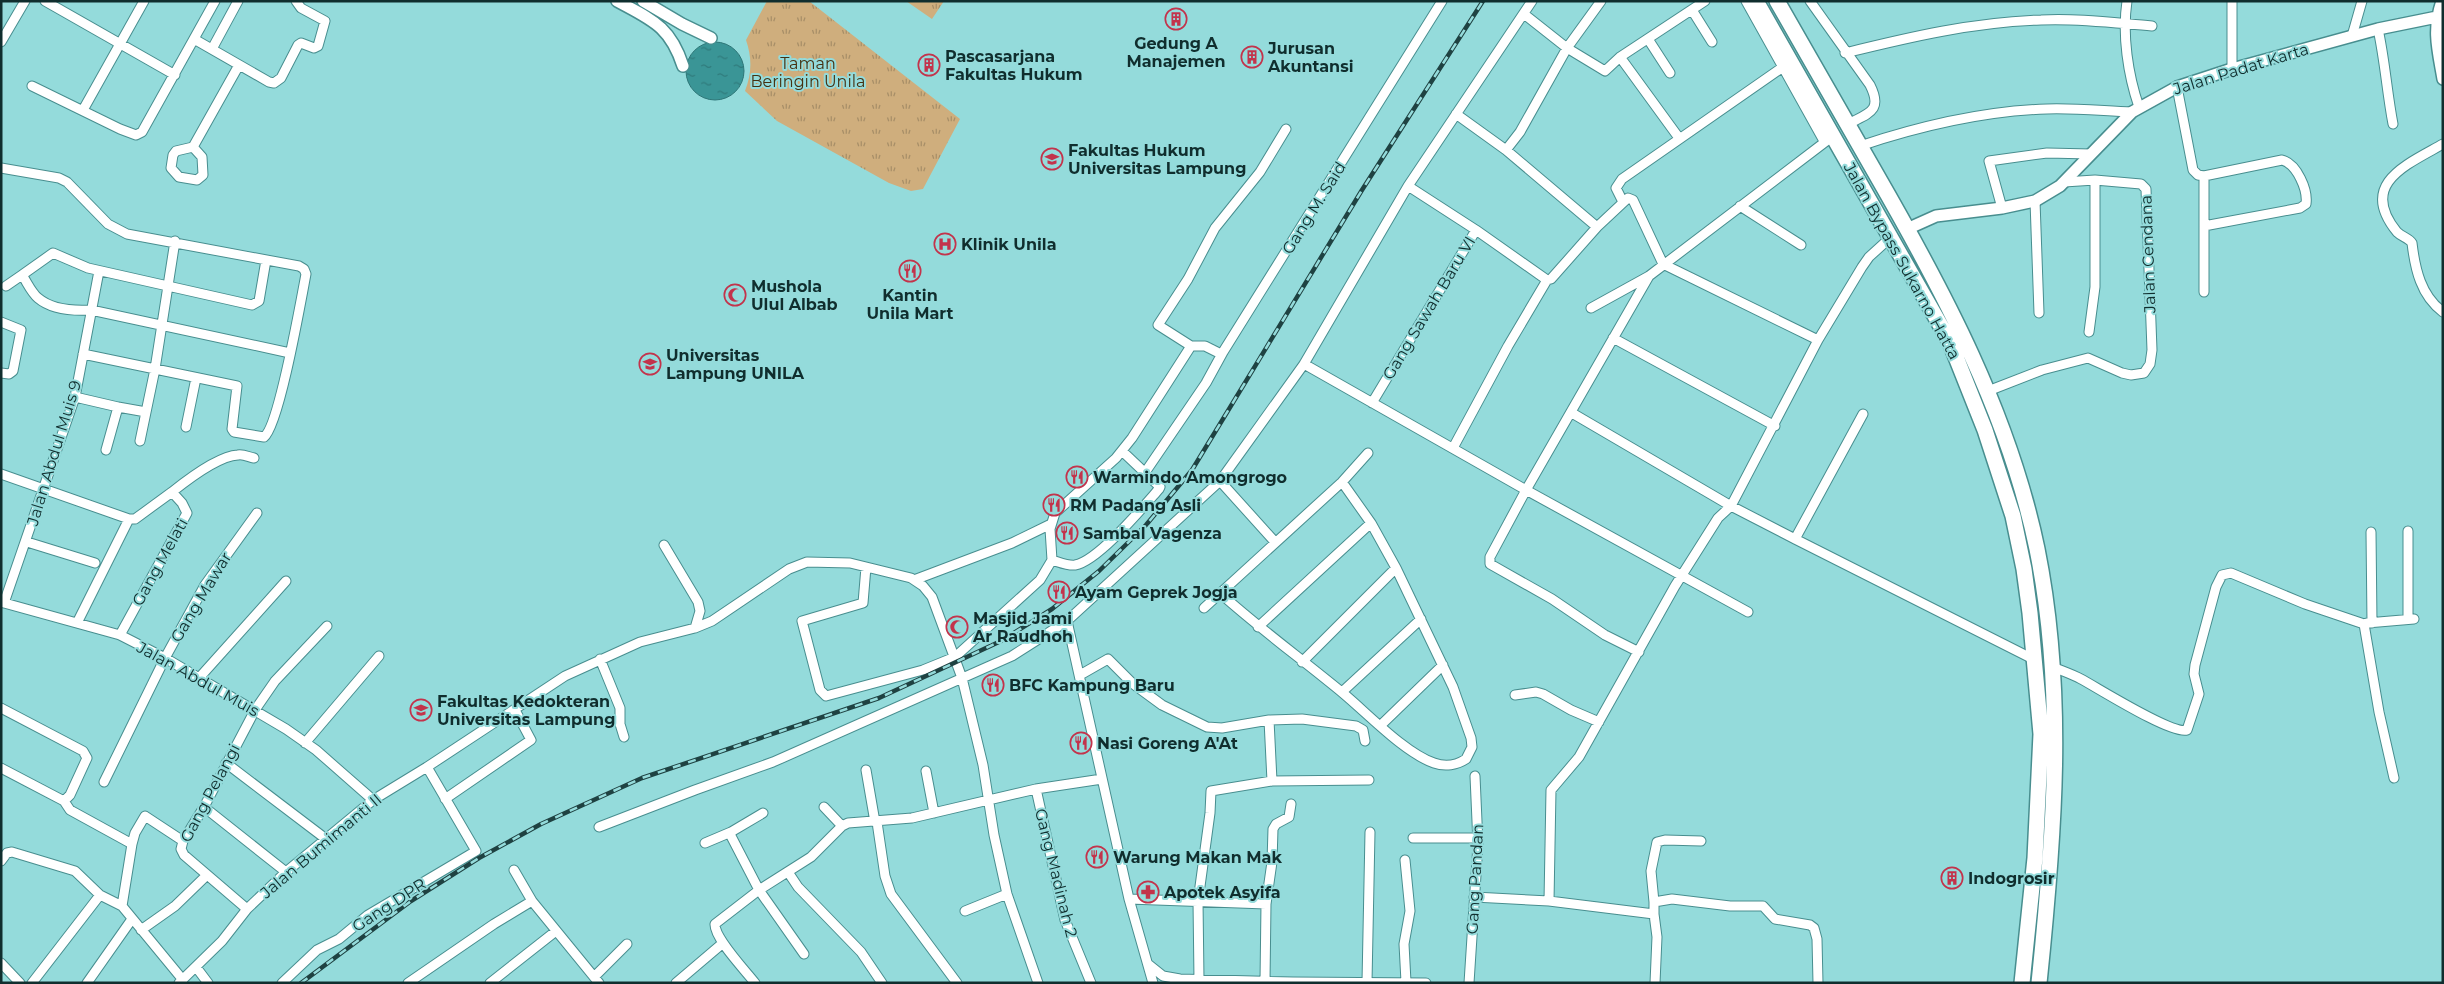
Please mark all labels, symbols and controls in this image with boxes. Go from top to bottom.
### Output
building icon: Gedung A Manajemen [1164,7,1188,31]
place label: Gedung A Manajemen [1126,34,1226,71]
place label: Jurusan Akuntansi [1267,39,1353,76]
street label: Jalan Padat Karta [2170,39,2311,99]
building icon: Jurusan Akuntansi [1240,45,1264,69]
place label: Pascasarjana Fakultas Hukum [945,47,1082,84]
building icon: Pascasarjana Fakultas Hukum [917,53,941,77]
park label: Taman Beringin Unila [751,54,865,91]
place label: Fakultas Hukum Universitas Lampung [1068,141,1246,178]
school or university icon: Fakultas Hukum Universitas Lampung [1040,147,1064,171]
street label: Gang M. Said [1278,158,1350,258]
street label: Jalan Bypass Sukarno Hatta [1839,158,1964,363]
street label: Jalan Cendana [2136,195,2160,314]
hospital icon: Klinik Unila [933,232,957,256]
street label: Gang Sawah Baru VI [1379,233,1479,383]
place label: Klinik Unila [961,235,1057,254]
restaurant icon: Kantin Unila Mart [898,259,922,283]
place label: Mushola Ulul Albab [751,277,838,314]
mosque icon: Mushola Ulul Albab [723,283,747,307]
place label: Kantin Unila Mart [867,286,954,323]
place label: Universitas Lampung UNILA [666,346,805,383]
school or university icon: Universitas Lampung UNILA [638,352,662,376]
street label: Jalan Abdul Muis 9 [23,378,85,529]
restaurant icon: Warmindo Amongrogo [1065,465,1089,489]
place label: Warmindo Amongrogo [1093,468,1287,487]
restaurant icon: RM Padang Asli [1042,493,1066,517]
place label: RM Padang Asli [1070,496,1201,515]
street label: Gang Melati [128,515,192,609]
restaurant icon: Sambal Vagenza [1055,521,1079,545]
place label: Sambal Vagenza [1083,524,1222,543]
street label: Gang Mawar [167,548,235,646]
restaurant icon: Ayam Geprek Jogja [1047,580,1071,604]
place label: Ayam Geprek Jogja [1074,583,1238,602]
place label: Masjid Jami Ar Raudhoh [972,609,1073,646]
mosque icon: Masjid Jami Ar Raudhoh [945,615,969,639]
street label: Jalan Abdul Muis [133,637,263,721]
restaurant icon: BFC Kampung Baru [981,673,1005,697]
place label: BFC Kampung Baru [1009,676,1175,695]
place label: Fakultas Kedokteran Universitas Lampung [437,692,615,729]
school or university icon: Fakultas Kedokteran Universitas Lampung [409,698,433,722]
restaurant icon: Nasi Goreng A'At [1069,731,1093,755]
place label: Nasi Goreng A'At [1097,734,1238,753]
street label: Gang Pelangi [176,741,244,845]
street label: Jalan Bumimanti II [256,790,385,903]
street label: Gang Madinah 2 [1031,807,1081,939]
street label: Gang Pandan [1463,823,1487,935]
restaurant icon: Warung Makan Mak [1085,845,1109,869]
place label: Warung Makan Mak [1113,848,1282,867]
building icon: Indogrosir [1940,866,1964,890]
place label: Indogrosir [1968,869,2055,888]
street label: Gang DPR [349,874,429,936]
pharmacy icon: Apotek Asyifa [1136,880,1160,904]
place label: Apotek Asyifa [1163,883,1281,902]

